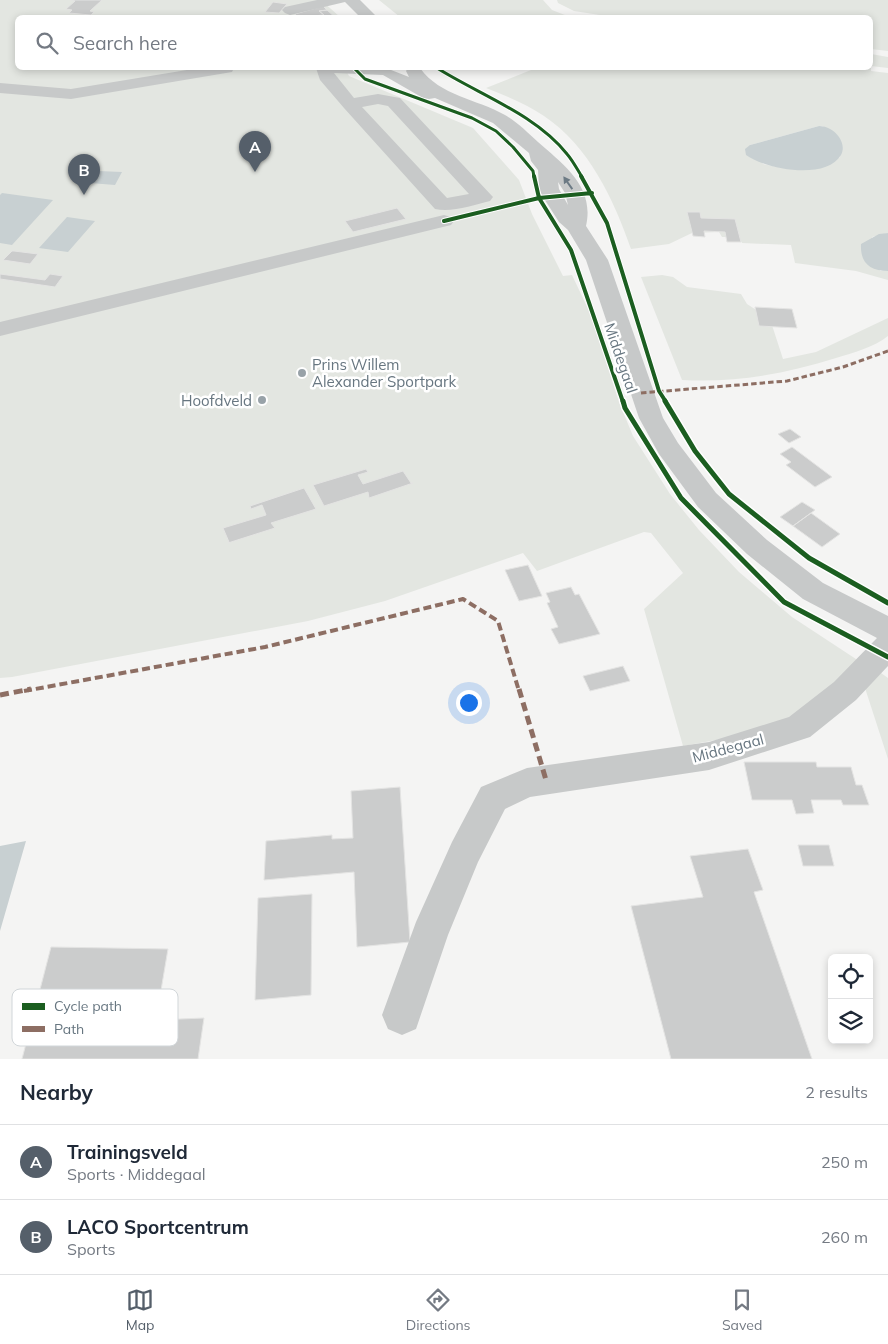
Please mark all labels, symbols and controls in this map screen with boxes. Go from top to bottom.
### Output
search box [15,15,873,70]
icon: search [33,29,61,57]
text: Search here [73,31,177,55]
pin: A [239,131,271,172]
pin: B [68,154,100,195]
one-way arrow [563,176,573,190]
street label: Middegaal [600,320,642,396]
place label: Prins Willem Alexander Sportpark [312,355,456,391]
marker: Prins Willem Alexander Sportpark [296,367,308,379]
place label: Hoofdveld [181,391,252,410]
marker: Hoofdveld [256,394,268,406]
your location [456,690,482,716]
street label: Middegaal [690,729,766,767]
map controls [828,954,873,1044]
button: locate [828,954,873,999]
legend [12,989,178,1046]
text: Cycle path [54,997,122,1015]
button: layers [828,999,873,1044]
text: Path [54,1020,84,1038]
text: Nearby [20,1079,93,1105]
text: 2 results [805,1082,868,1102]
text: Trainingsveld [67,1140,188,1164]
text: A [30,1152,42,1172]
text: 250 m [821,1152,868,1172]
text: Sports · Middegaal [67,1164,206,1184]
text: LACO Sportcentrum [67,1215,249,1239]
text: B [30,1227,42,1247]
text: 260 m [821,1227,868,1247]
text: Sports [67,1239,115,1259]
tab: Map [126,1286,154,1334]
tab: Directions [406,1286,471,1334]
tab: Saved [722,1286,762,1334]

